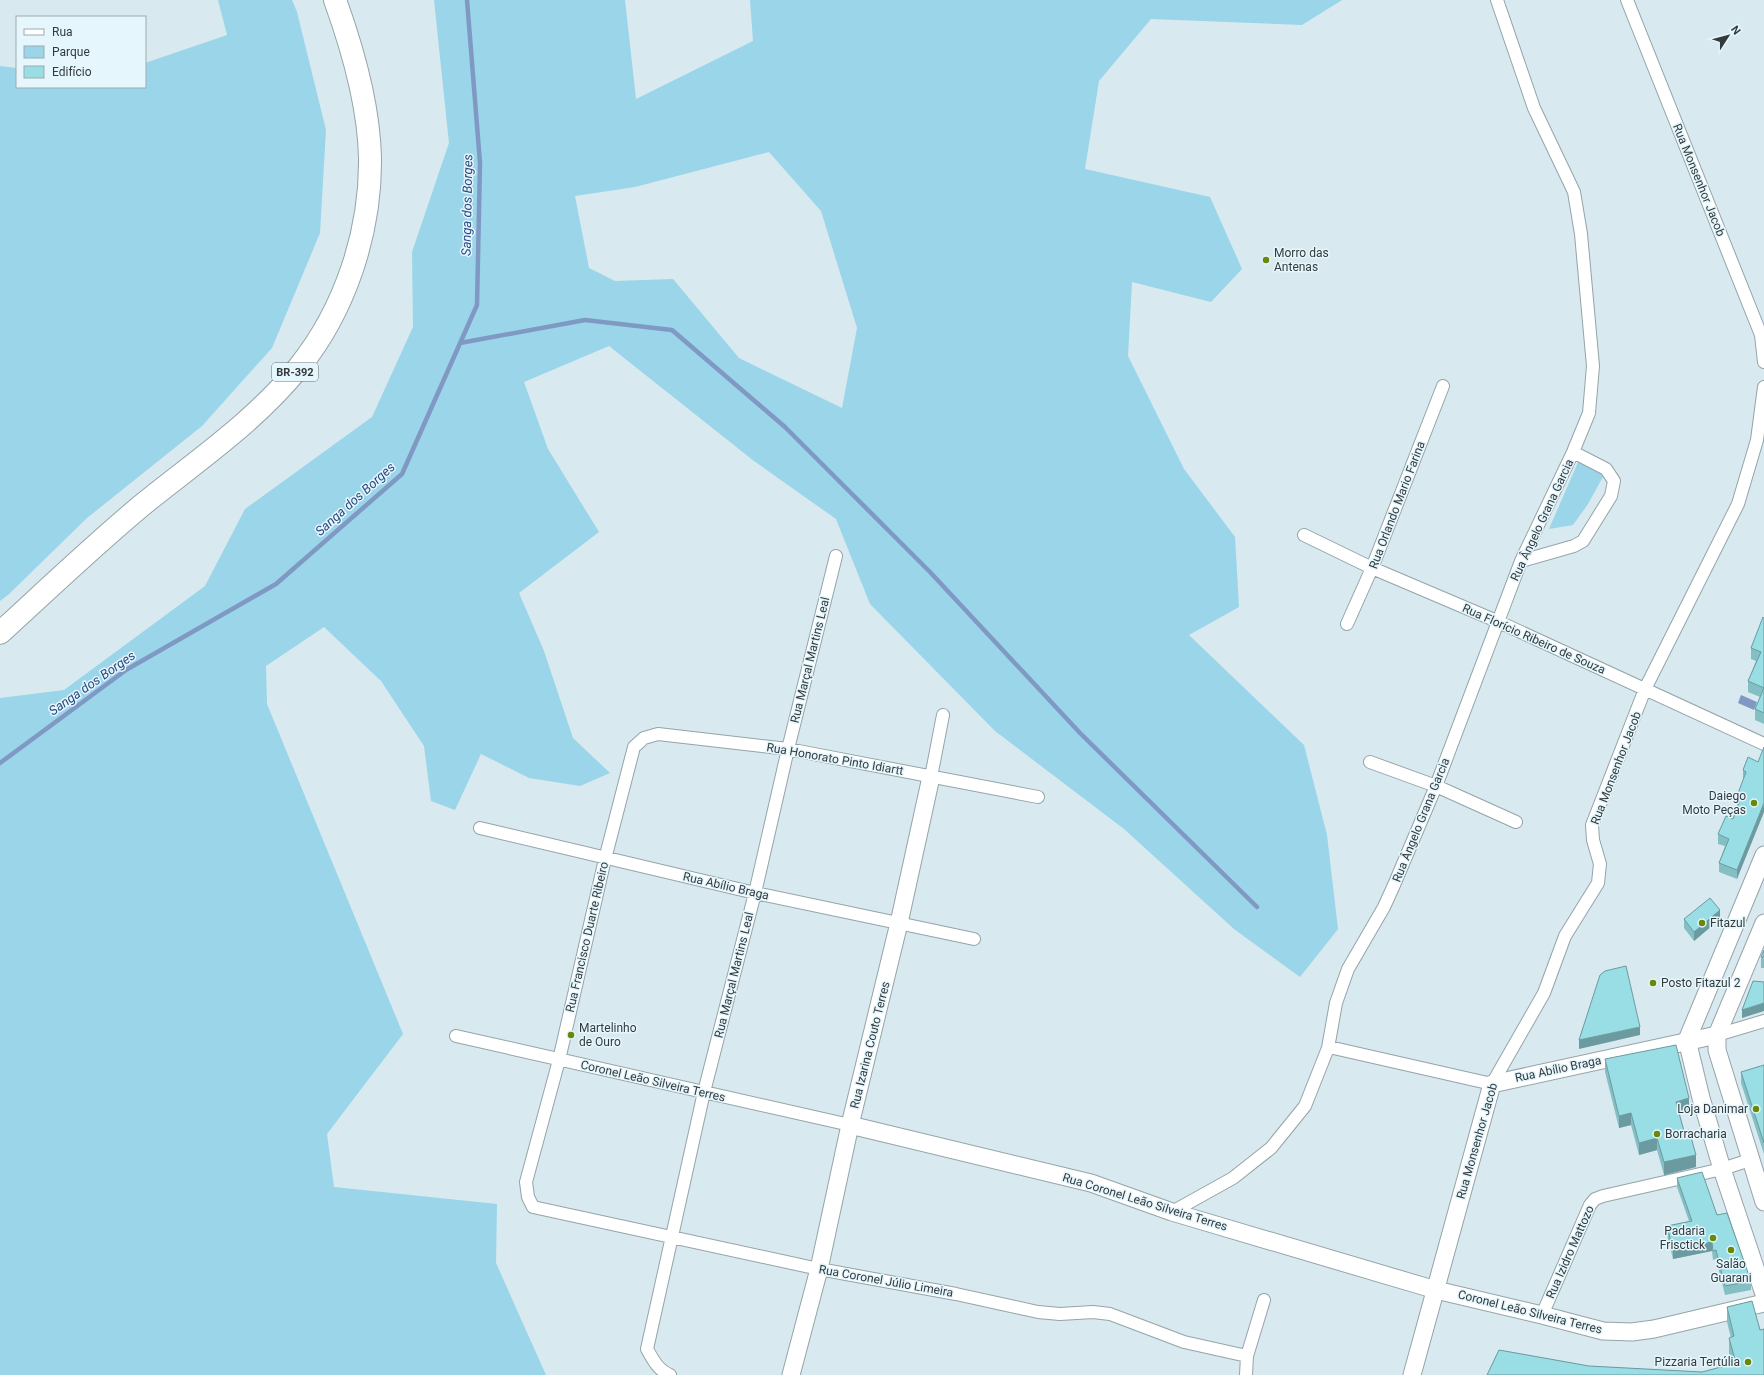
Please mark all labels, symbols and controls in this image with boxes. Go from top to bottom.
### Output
legend [16,16,146,88]
north arrow [1708,16,1748,56]
text: N [1728,23,1743,38]
text: Rua [52,25,73,39]
text: Parque [52,45,90,59]
text: Edifício [52,65,92,79]
street label: Rua Monsenhor Jacob [1670,122,1728,239]
water label: Sanga dos Borges [459,153,475,256]
place label: Morro das Antenas [1274,246,1329,274]
marker: Morro das Antenas [1261,255,1271,265]
road number: BR-392 [272,363,318,381]
street label: Rua Orlando Mario Farina [1366,439,1428,571]
street label: Rua Ângelo Grana Garcia [1507,456,1576,583]
water label: Sanga dos Borges [312,459,398,539]
street label: Rua Marçal Martins Leal [788,596,832,724]
street label: Rua Florício Ribeiro de Souza [1460,601,1608,677]
water label: Sanga dos Borges [46,647,138,718]
street label: Rua Monsenhor Jacob [1588,709,1644,827]
street label: Rua Honorato Pinto Idiartt [765,740,905,778]
street label: Rua Ângelo Grana Garcia [1389,755,1452,884]
place label: Daiego Moto Peças [1682,789,1746,817]
marker: Daiego Moto Peças [1749,798,1759,808]
street label: Rua Francisco Duarte Ribeiro [563,860,611,1014]
street label: Rua Abílio Braga [682,869,770,903]
street label: Rua Marçal Martins Leal [712,911,756,1039]
place label: Fitazul [1710,916,1746,930]
marker: Fitazul [1697,918,1707,928]
place label: Posto Fitazul 2 [1661,976,1741,990]
marker: Posto Fitazul 2 [1648,978,1658,988]
street label: Rua Izarina Couto Terres [847,980,893,1110]
place label: Martelinho de Ouro [579,1021,637,1049]
marker: Martelinho de Ouro [566,1030,576,1040]
street label: Rua Abílio Braga [1514,1053,1602,1085]
street label: Coronel Leão Silveira Terres [579,1058,727,1104]
street label: Rua Monsenhor Jacob [1454,1081,1500,1201]
place label: Loja Danimar [1677,1102,1748,1116]
marker: Loja Danimar [1751,1104,1761,1114]
place label: Borracharia [1665,1127,1727,1141]
marker: Borracharia [1652,1129,1662,1139]
street label: Rua Coronel Leão Silveira Terres [1061,1170,1229,1234]
street label: Rua Izidro Mattozo [1543,1203,1597,1301]
place label: Padaria Frisctick [1660,1224,1706,1252]
marker: Padaria Frisctick [1708,1233,1718,1243]
marker: Salão Guarani [1726,1245,1736,1255]
place label: Salão Guarani [1710,1257,1752,1285]
street label: Rua Coronel Júlio Limeira [818,1262,954,1300]
street label: Coronel Leão Silveira Terres [1456,1287,1604,1337]
place label: Pizzaria Tertúlia [1655,1355,1740,1369]
marker: Pizzaria Tertúlia [1743,1357,1753,1367]

